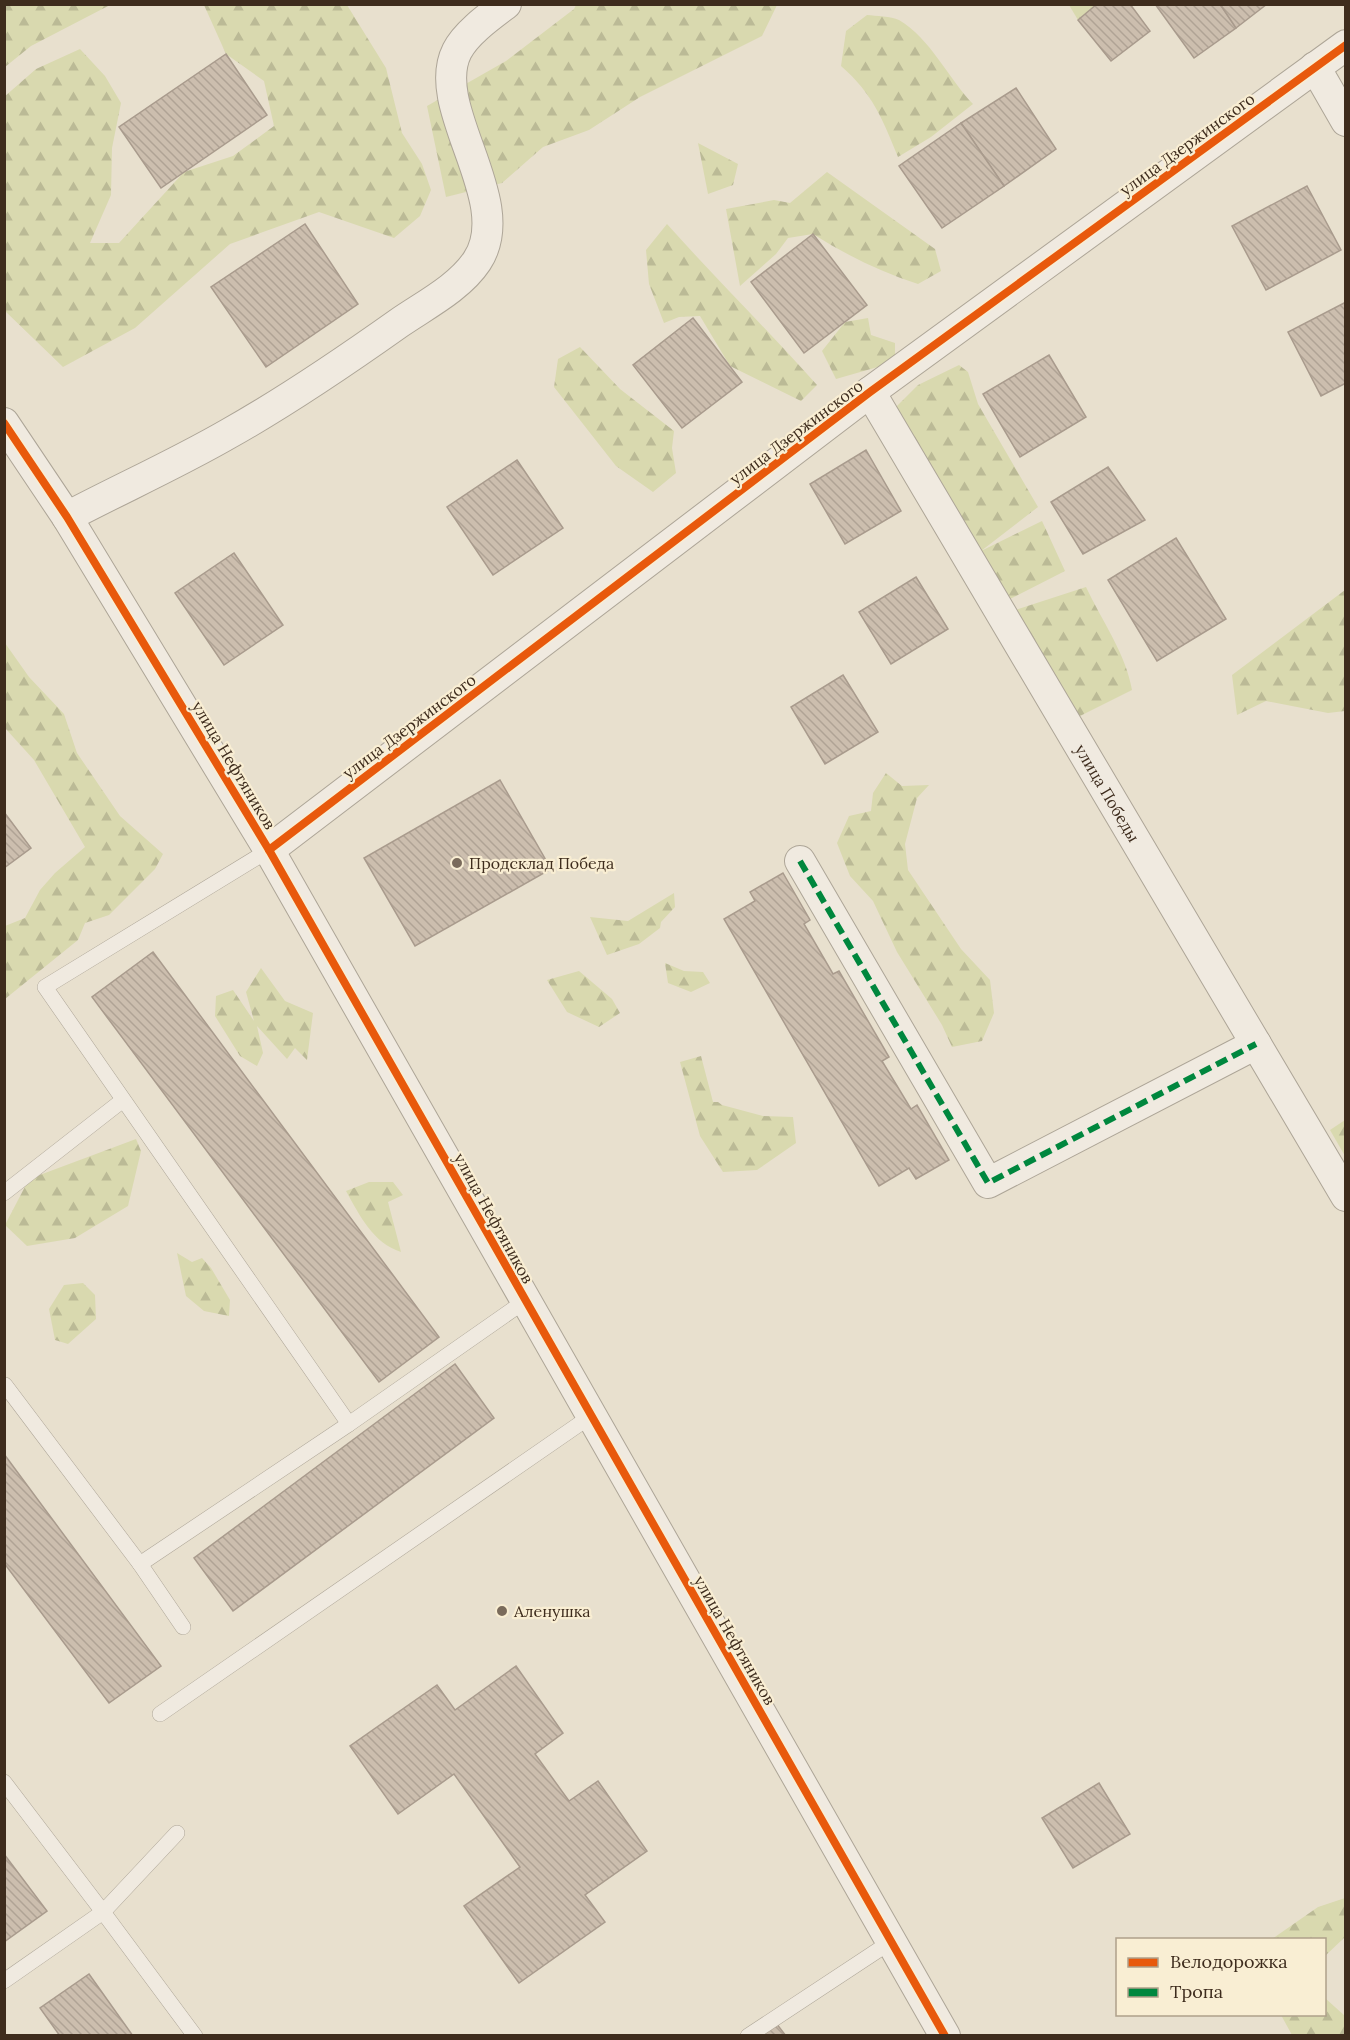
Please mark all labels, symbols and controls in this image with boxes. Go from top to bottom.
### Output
street label: улица Дзержинского [1116,88,1258,200]
street label: улица Дзержинского [725,375,867,489]
street label: улица Дзержинского [338,669,480,783]
street label: улица Нефтяников [188,697,280,833]
street label: улица Победы [1071,740,1144,846]
place label: Продсклад Победа [469,853,614,873]
marker: Продсклад Победа [450,856,464,870]
street label: улица Нефтяников [450,1149,538,1287]
street label: улица Нефтяников [690,1572,780,1708]
place label: Аленушка [513,1601,591,1621]
marker: Аленушка [495,1604,509,1618]
legend [1116,1938,1326,2016]
text: Велодорожка [1170,1950,1288,1973]
text: Тропа [1170,1980,1223,2003]

